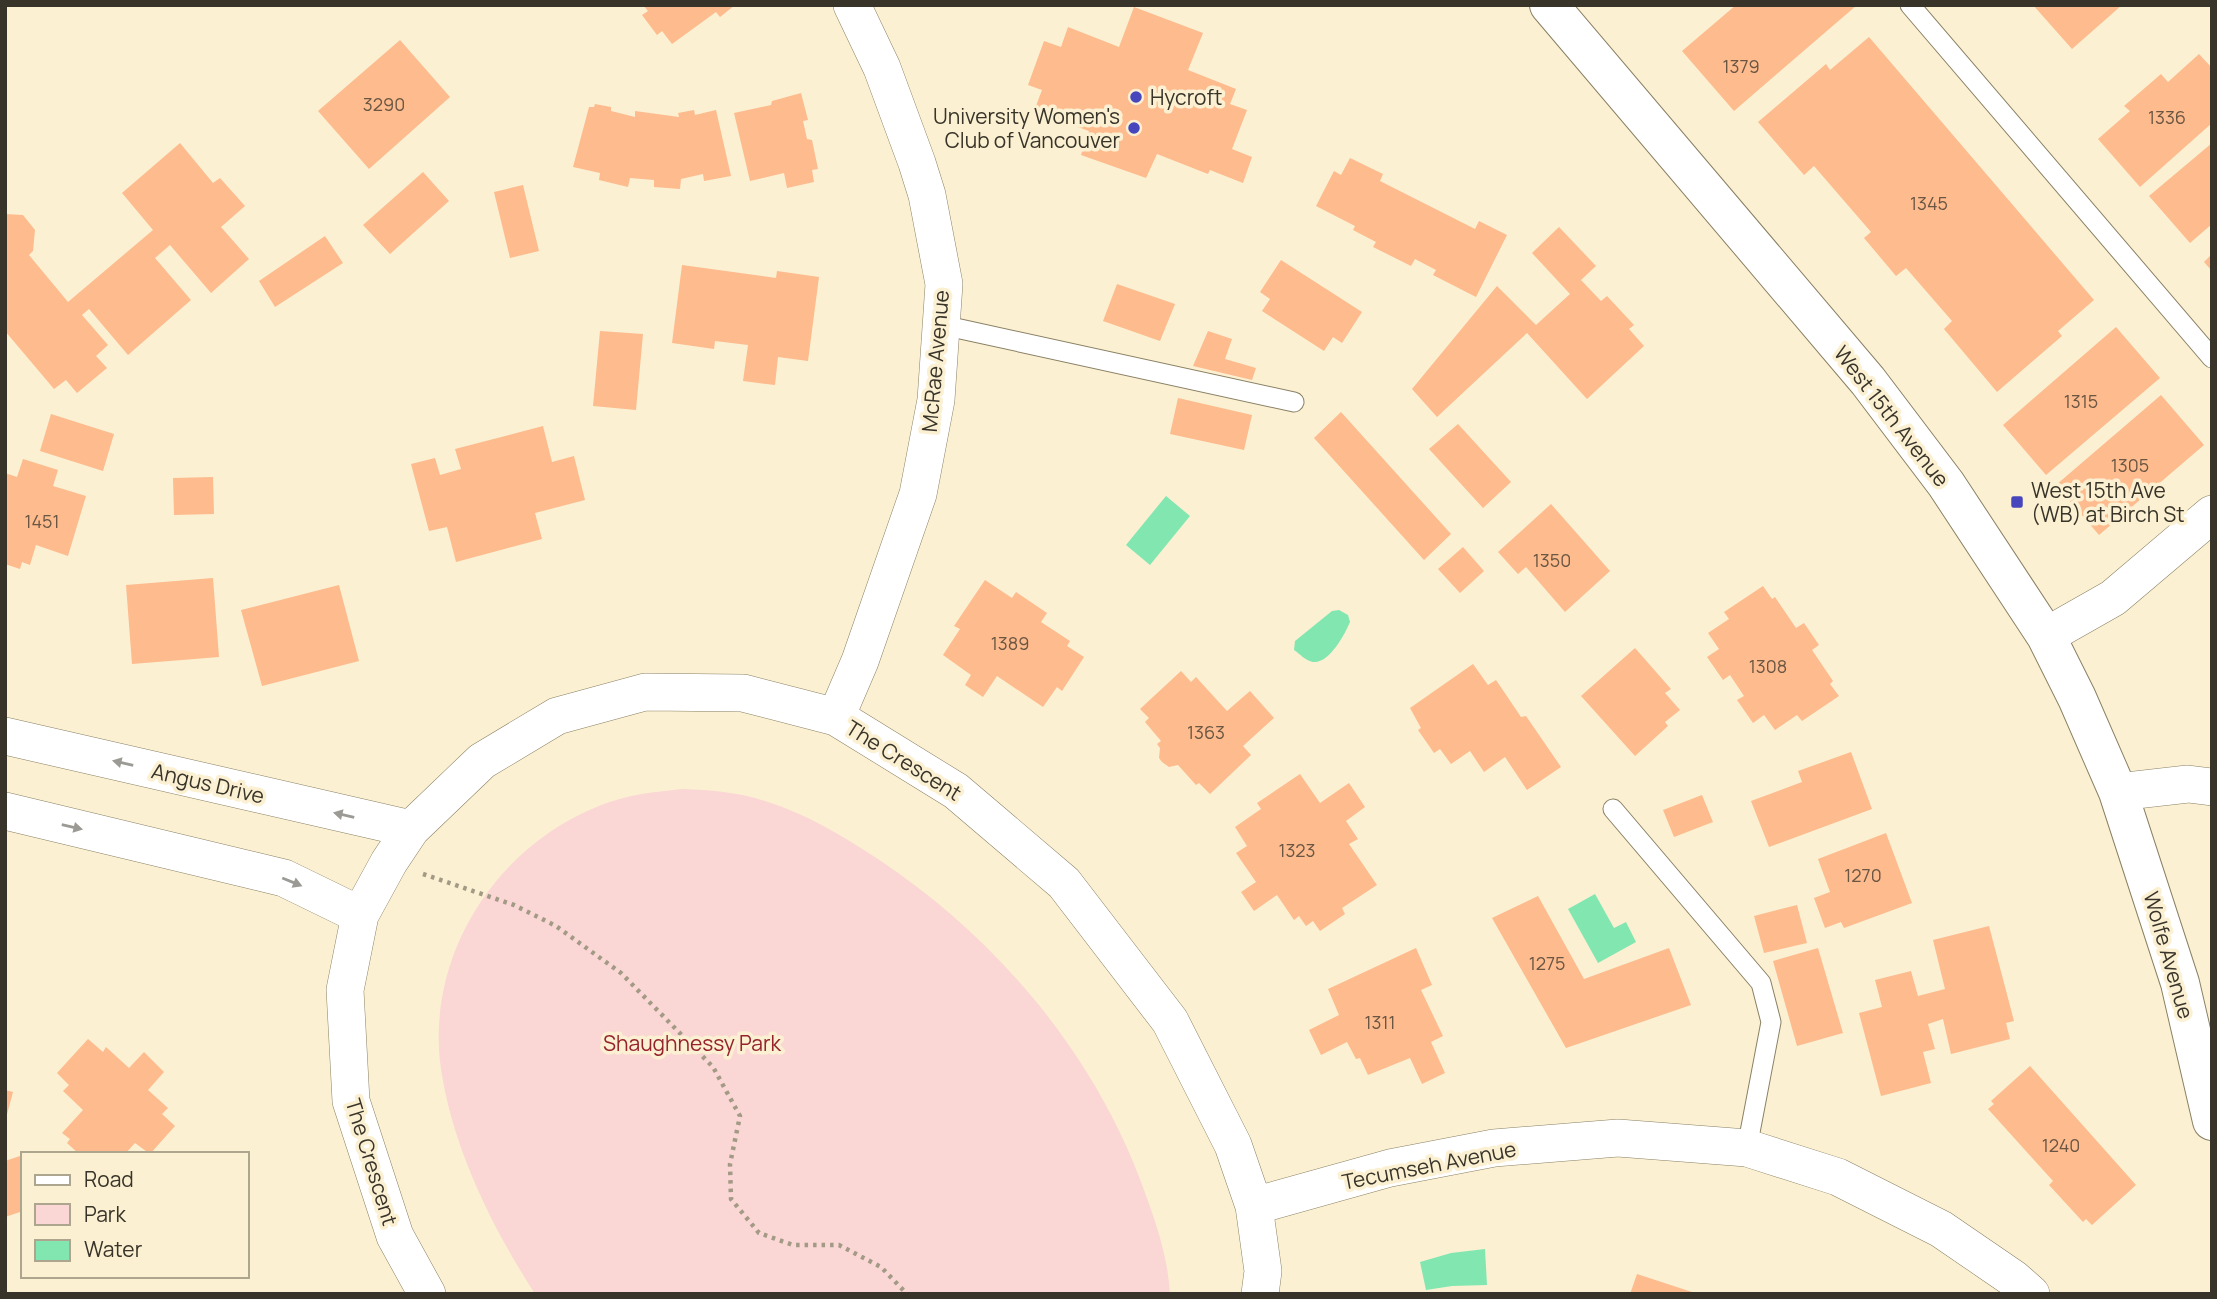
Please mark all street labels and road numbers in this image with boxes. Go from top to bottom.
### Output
street label: McRae Avenue [915,289,955,433]
street label: West 15th Avenue [1828,340,1956,492]
street label: The Crescent [841,713,967,807]
street label: Angus Drive [149,756,267,810]
street label: Wolfe Avenue [2137,888,2201,1022]
street label: The Crescent [339,1095,405,1229]
street label: Tecumseh Avenue [1340,1134,1518,1196]

